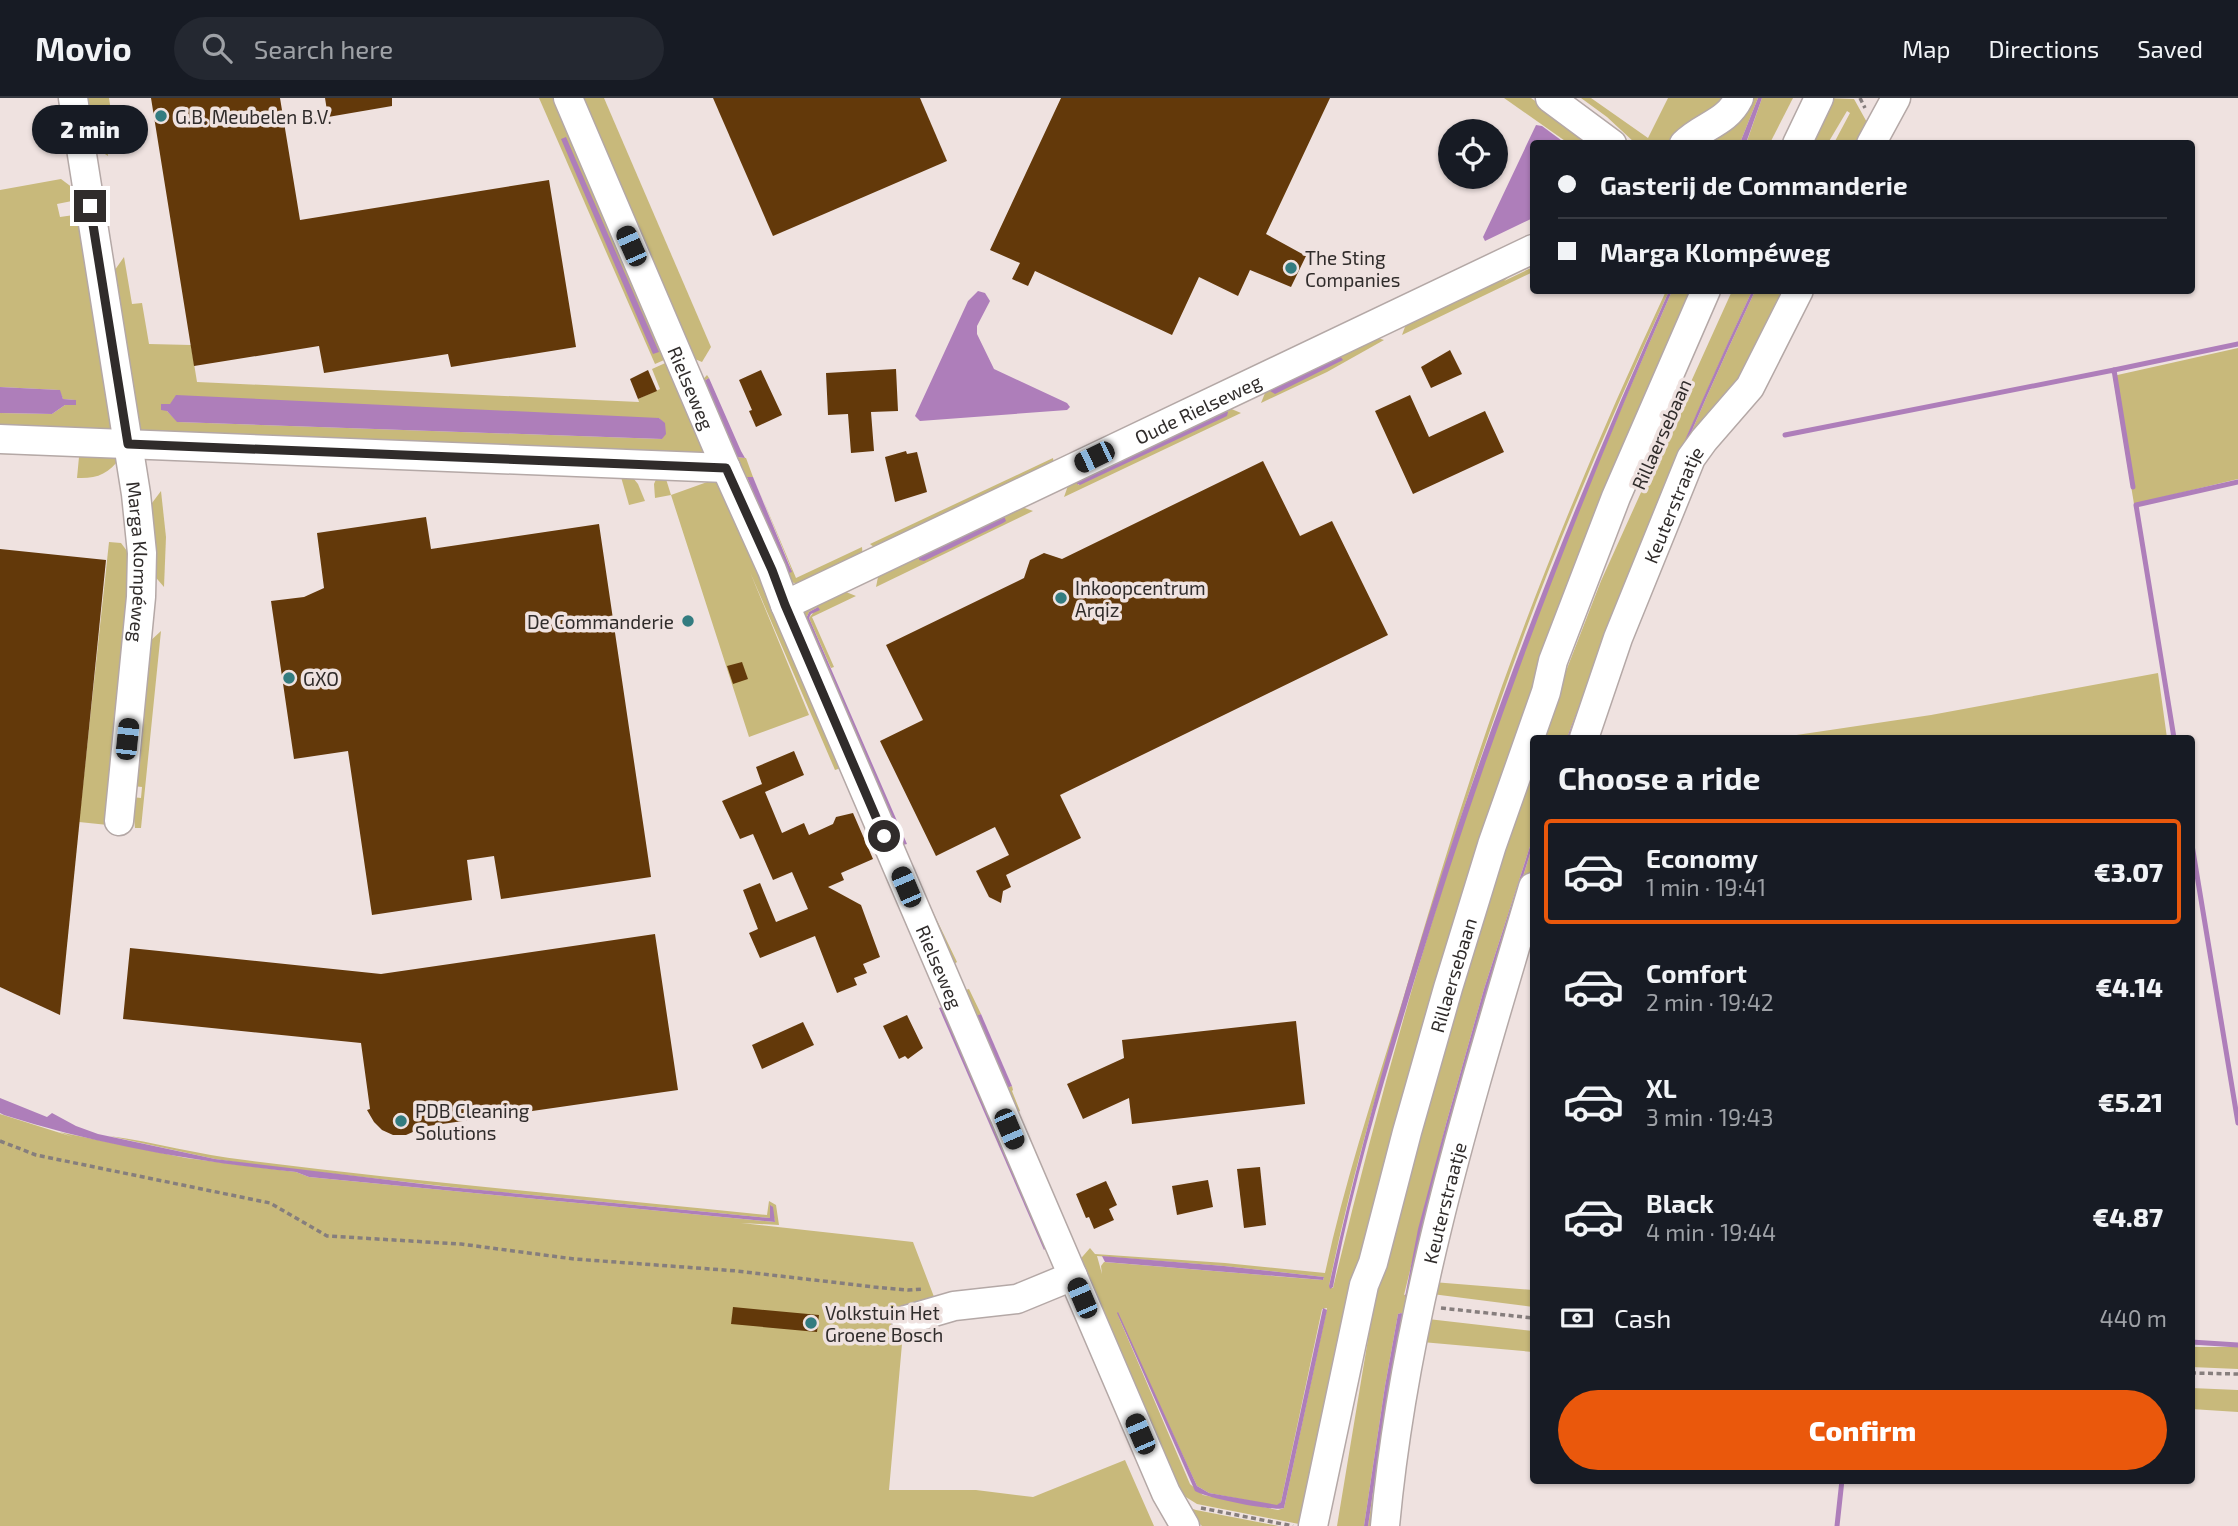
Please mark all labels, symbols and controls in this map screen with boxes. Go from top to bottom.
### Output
search box [174,17,664,80]
text: Movio [35,28,132,68]
icon: search [198,29,236,67]
text: Search here [254,33,393,64]
text: Map [1902,34,1950,63]
text: Directions [1988,34,2099,63]
text: Saved [2137,34,2203,63]
callout: 2 min [32,105,148,154]
place label: G.B. Meubelen B.V. [175,105,332,128]
marker: G.B. Meubelen B.V. [153,108,169,124]
text: 2 min [60,115,120,143]
map controls [1438,119,1508,189]
button: locate [1438,119,1508,189]
text: Gasterij de Commanderie [1600,169,1908,200]
route end [74,190,106,222]
car [613,223,650,269]
text: Marga Klompéweg [1600,236,1830,267]
place label: The Sting Companies [1305,246,1400,291]
marker: The Sting Companies [1283,260,1299,276]
street label: Rielseweg [664,342,720,433]
street label: Oude Rielseweg [1131,369,1265,449]
street label: Rillaersebaan [1626,375,1696,493]
car [1071,438,1118,476]
street label: Keuterstraatje [1638,441,1708,566]
street label: Marga Klompéweg [123,479,154,644]
place label: Inkoopcentrum Arqiz [1075,576,1206,621]
marker: Inkoopcentrum Arqiz [1053,590,1069,606]
place label: De Commanderie [527,610,674,633]
marker: De Commanderie [680,613,696,629]
place label: GXO [303,667,339,690]
marker: GXO [281,670,297,686]
car [115,717,140,761]
text: Choose a ride [1558,758,1761,796]
route start [868,820,900,852]
icon: car [1562,840,1625,903]
text: Economy [1646,842,1758,873]
text: €3.07 [2094,856,2163,887]
car [889,864,924,910]
text: 1 min · 19:41 [1646,873,1766,901]
street label: Rillaersebaan [1424,915,1481,1035]
street label: Rielseweg [912,921,968,1012]
icon: car [1562,955,1625,1018]
text: Comfort [1646,957,1747,988]
text: €4.14 [2095,971,2163,1002]
text: 2 min · 19:42 [1646,988,1774,1016]
icon: car [1562,1070,1625,1133]
text: XL [1646,1072,1677,1103]
text: €5.21 [2098,1086,2163,1117]
place label: PDB Cleaning Solutions [415,1099,530,1144]
text: 3 min · 19:43 [1646,1103,1774,1131]
car [992,1106,1027,1152]
marker: PDB Cleaning Solutions [393,1113,409,1129]
street label: Keuterstraatje [1418,1139,1470,1266]
icon: car [1562,1185,1625,1248]
text: Black [1646,1187,1714,1218]
text: €4.87 [2092,1201,2163,1232]
text: 4 min · 19:44 [1646,1218,1776,1246]
car [1065,1275,1100,1321]
icon: cash [1558,1299,1596,1337]
place label: Volkstuin Het Groene Bosch [825,1301,943,1346]
text: Cash [1614,1302,1671,1333]
text: 440 m [2100,1304,2167,1332]
marker: Volkstuin Het Groene Bosch [803,1315,819,1331]
button: Confirm [1558,1390,2167,1470]
car [1123,1411,1158,1457]

